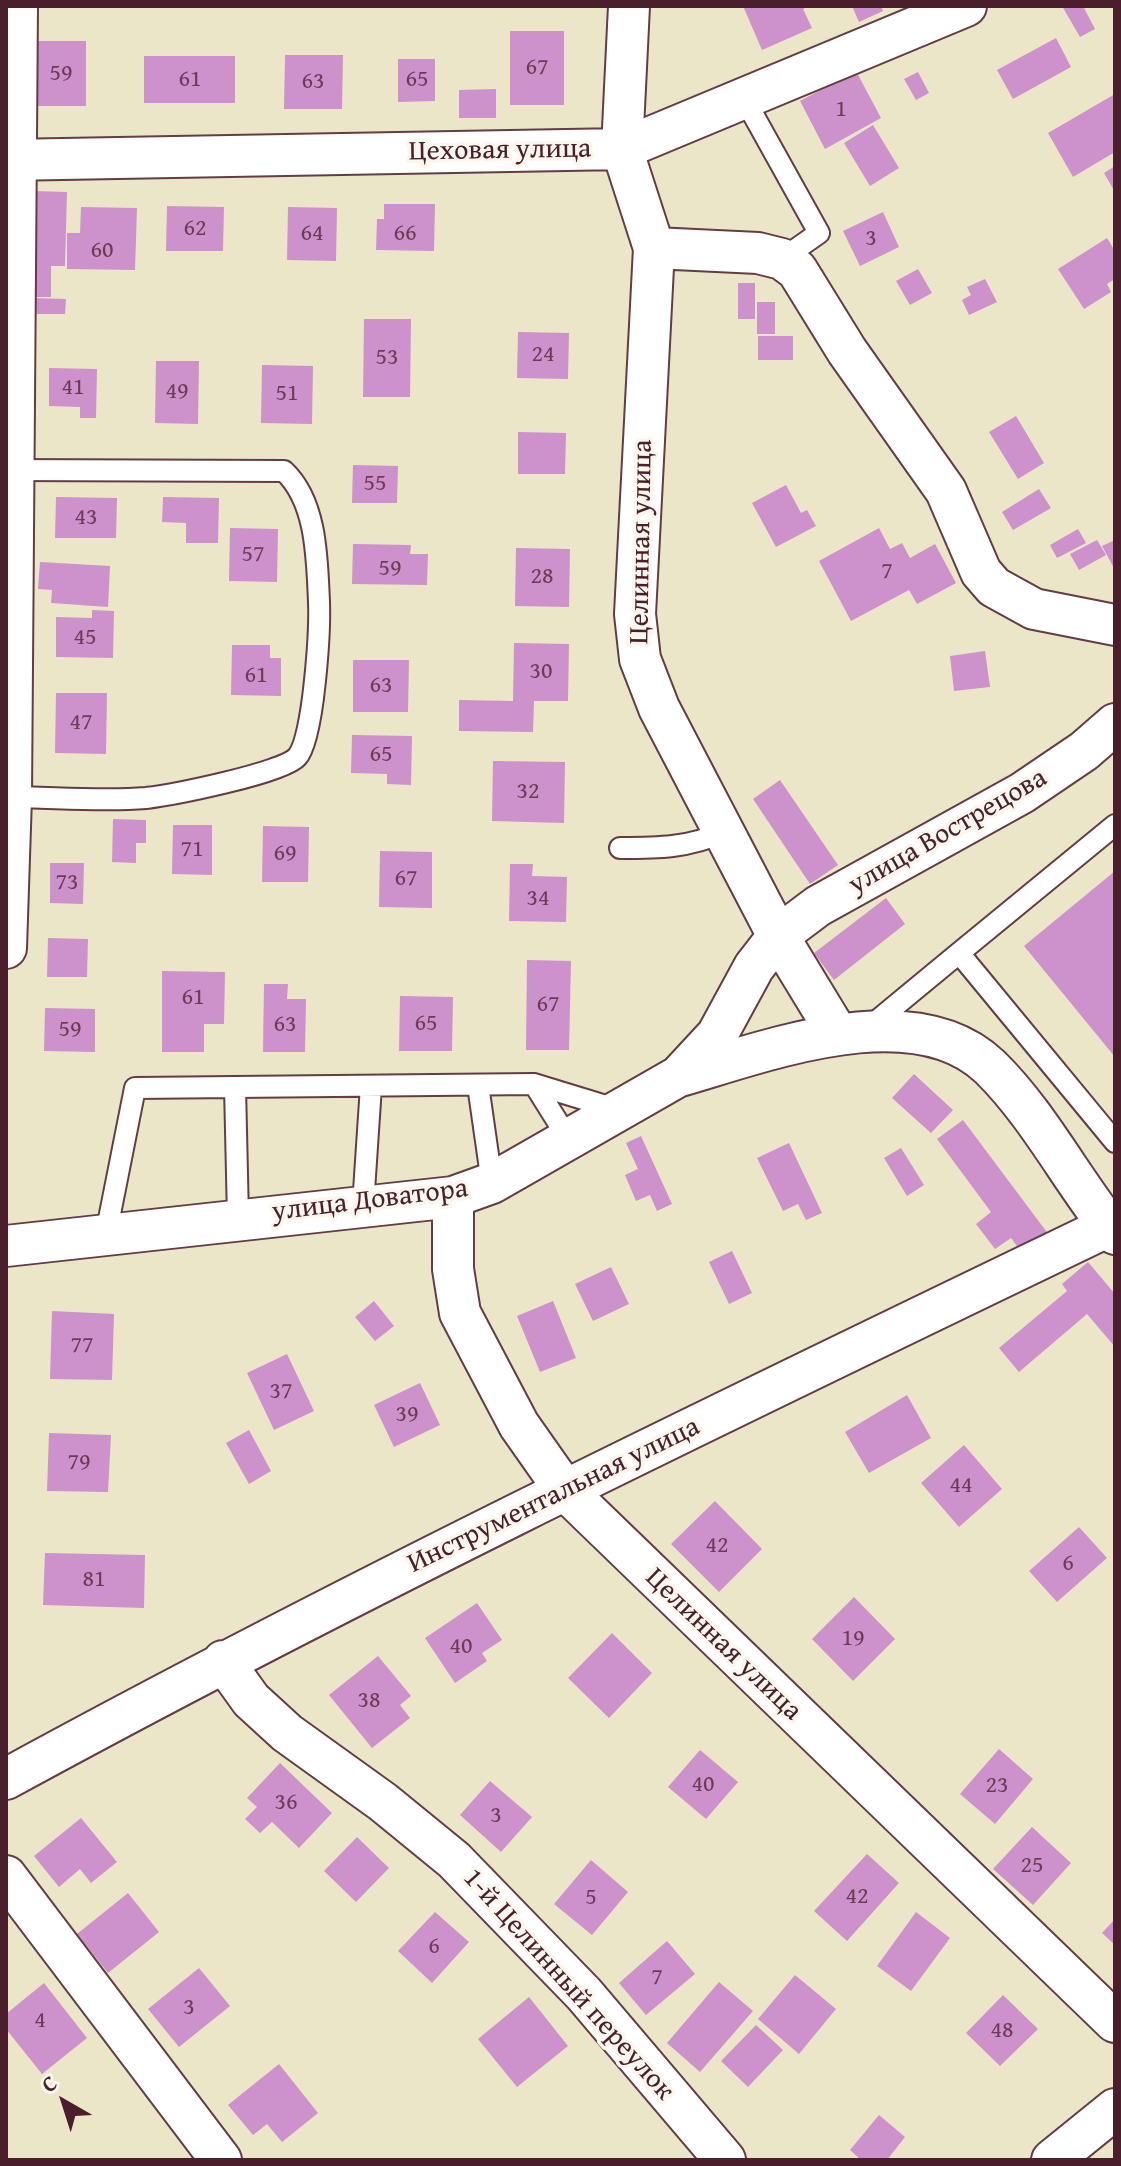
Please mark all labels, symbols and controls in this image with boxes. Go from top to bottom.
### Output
house number: 67 [525,54,549,82]
house number: 59 [49,60,73,88]
house number: 61 [178,66,202,94]
house number: 65 [405,66,429,94]
house number: 63 [301,68,325,96]
house number: 1 [835,96,847,124]
street label: Цеховая улица [408,133,592,169]
house number: 62 [183,215,207,243]
house number: 64 [300,220,324,248]
house number: 66 [393,220,417,248]
house number: 3 [865,225,877,253]
house number: 60 [90,237,114,265]
house number: 24 [531,341,555,369]
house number: 53 [375,344,399,372]
house number: 41 [61,374,85,402]
house number: 49 [165,378,189,406]
house number: 51 [275,380,299,408]
street label: Целинная улица [623,439,661,645]
house number: 55 [363,470,387,498]
house number: 43 [74,504,98,532]
house number: 57 [241,541,265,569]
house number: 59 [378,555,402,583]
house number: 7 [881,558,893,586]
house number: 28 [530,563,554,591]
house number: 45 [73,624,97,652]
house number: 30 [529,658,553,686]
house number: 61 [244,662,268,690]
house number: 63 [369,672,393,700]
house number: 47 [69,709,93,737]
house number: 65 [369,741,393,769]
street label: улица Вострецова [843,762,1053,902]
house number: 32 [516,778,540,806]
house number: 71 [180,836,204,864]
house number: 69 [273,840,297,868]
house number: 67 [394,865,418,893]
house number: 73 [55,869,79,897]
house number: 34 [526,885,550,913]
house number: 61 [181,984,205,1012]
house number: 67 [536,991,560,1019]
house number: 65 [414,1010,438,1038]
house number: 63 [273,1011,297,1039]
house number: 59 [58,1016,82,1044]
street label: улица Доватора [270,1172,470,1230]
house number: 77 [70,1332,94,1360]
house number: 37 [269,1378,293,1406]
house number: 39 [395,1401,419,1429]
street label: Инструментальная улица [402,1411,706,1581]
house number: 79 [67,1449,91,1477]
house number: 44 [949,1472,973,1500]
house number: 42 [705,1532,729,1560]
house number: 6 [1062,1550,1074,1578]
street label: Целинная улица [638,1562,808,1728]
house number: 81 [82,1566,106,1594]
house number: 19 [841,1625,865,1653]
house number: 40 [449,1633,473,1661]
house number: 38 [357,1687,381,1715]
house number: 40 [691,1771,715,1799]
house number: 23 [985,1772,1009,1800]
house number: 36 [274,1789,298,1817]
house number: 3 [490,1802,502,1830]
house number: 25 [1020,1852,1044,1880]
street label: 1-й Целинный переулок [455,1862,681,2108]
house number: 42 [845,1883,869,1911]
house number: 5 [585,1884,597,1912]
house number: 6 [428,1933,440,1961]
house number: 7 [651,1964,663,1992]
house number: 3 [183,1994,195,2022]
house number: 4 [34,2007,46,2035]
house number: 48 [990,2017,1014,2045]
north arrow [24,2062,104,2142]
text: С [34,2067,64,2100]

